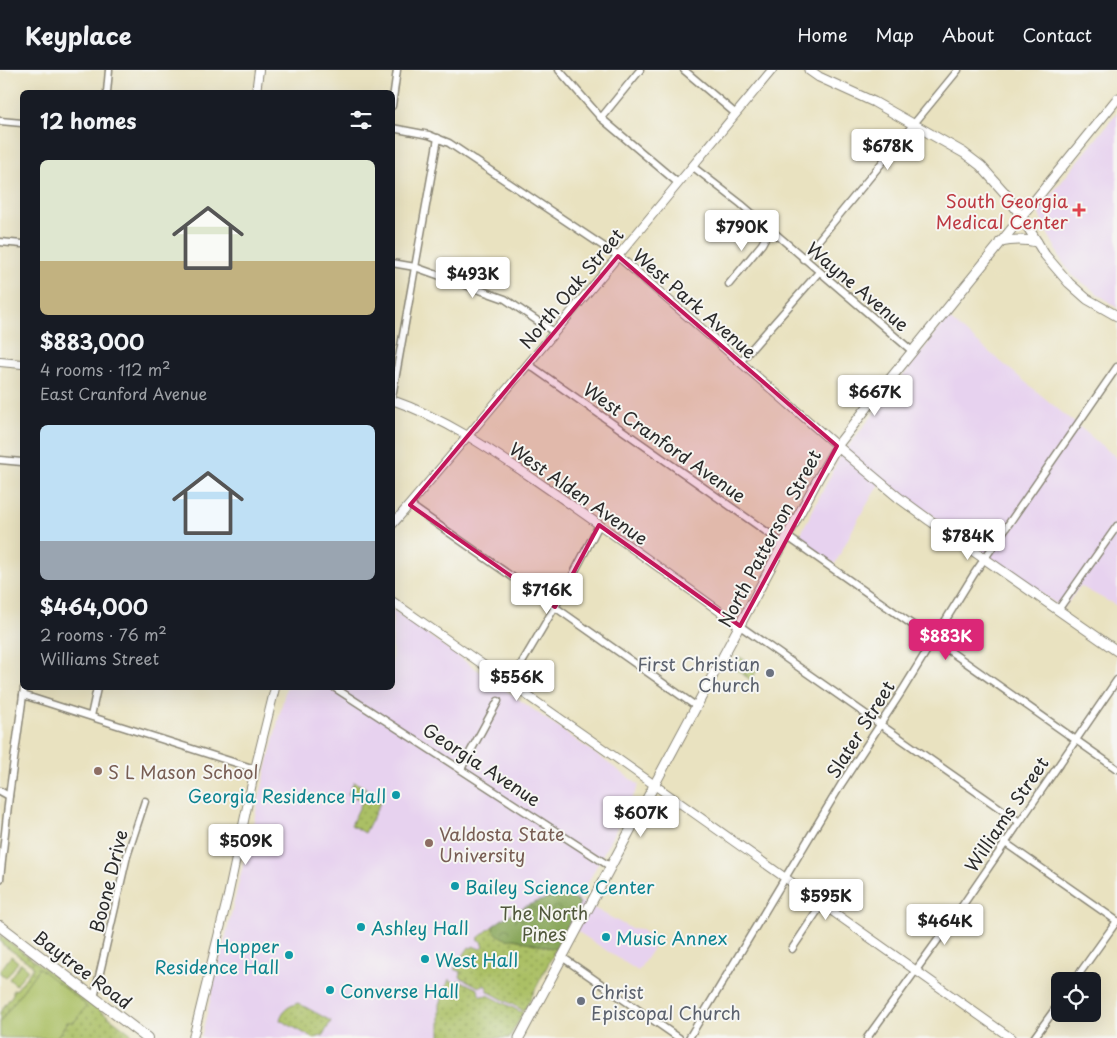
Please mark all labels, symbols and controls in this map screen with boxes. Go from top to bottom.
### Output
text: Keyplace [25,17,132,53]
text: Home [797,21,847,48]
text: Map [875,21,914,48]
text: About [942,21,994,48]
text: Contact [1022,21,1092,48]
text: 12 homes [40,104,137,136]
icon: filters [347,106,375,134]
pin: $678K [853,128,923,171]
text: $678K [862,133,914,157]
place label: South Georgia Medical Center [936,187,1069,235]
icon: home [163,193,253,283]
marker: South Georgia Medical Center [1072,203,1086,217]
pin: $790K [707,210,777,252]
text: $790K [716,214,768,238]
street label: North Oak Street [512,222,630,354]
street label: Wayne Avenue [801,235,915,337]
street label: West Park Avenue [627,242,763,364]
pin: $493K [438,256,508,299]
text: $493K [447,261,499,285]
text: $883,000 [40,325,144,357]
text: 4 rooms · 112 m² [40,357,170,381]
pin: $667K [840,374,910,417]
street label: West Cranford Avenue [578,376,752,509]
text: $667K [849,379,901,403]
text: East Cranford Avenue [40,381,207,405]
street label: West Alden Avenue [504,435,654,551]
street label: North Patterson Street [711,444,827,632]
icon: home [163,458,253,548]
pin: $784K [933,518,1003,561]
text: $784K [942,523,994,547]
pin: $716K [512,572,582,615]
text: $716K [522,577,572,601]
text: $464,000 [40,590,148,622]
pin: $883K [911,618,981,661]
text: 2 rooms · 76 m² [40,622,167,646]
text: $883K [920,623,972,647]
text: Williams Street [40,646,159,670]
place label: First Christian Church [637,650,760,698]
pin: $556K [482,660,552,702]
text: $556K [490,664,544,688]
marker: First Christian Church [764,667,776,679]
street label: Slater Street [819,675,901,783]
street label: Georgia Avenue [418,716,546,812]
street label: Williams Street [957,751,1055,877]
place label: S L Mason School [108,758,259,785]
marker: S L Mason School [92,765,104,777]
place label: Georgia Residence Hall [188,782,386,809]
marker: Georgia Residence Hall [390,789,402,801]
pin: $607K [606,796,676,838]
text: $607K [614,800,668,824]
place label: Valdosta State University [439,820,565,868]
pin: $509K [211,824,281,866]
street label: Boone Drive [82,827,134,935]
text: $509K [219,828,273,852]
marker: Valdosta State University [423,837,435,849]
place label: Bailey Science Center [465,873,655,900]
pin: $595K [791,878,861,921]
marker: Bailey Science Center [449,880,461,892]
text: $595K [800,883,852,907]
park label: The North Pines [500,899,588,947]
pin: $464K [910,904,980,946]
text: $464K [917,908,973,932]
place label: Ashley Hall [371,914,469,941]
marker: Ashley Hall [355,921,367,933]
street label: Baytree Road [28,923,138,1015]
place label: Music Annex [616,924,727,951]
marker: Music Annex [600,931,612,943]
place label: Hopper Residence Hall [154,932,280,980]
place label: West Hall [435,946,518,973]
marker: Hopper Residence Hall [283,949,295,961]
marker: West Hall [419,953,431,965]
map controls [1051,972,1101,1022]
button: locate [1051,972,1101,1022]
place label: Converse Hall [340,977,459,1004]
place label: Christ Episcopal Church [591,978,741,1026]
marker: Converse Hall [324,984,336,996]
marker: Christ Episcopal Church [575,995,587,1007]

